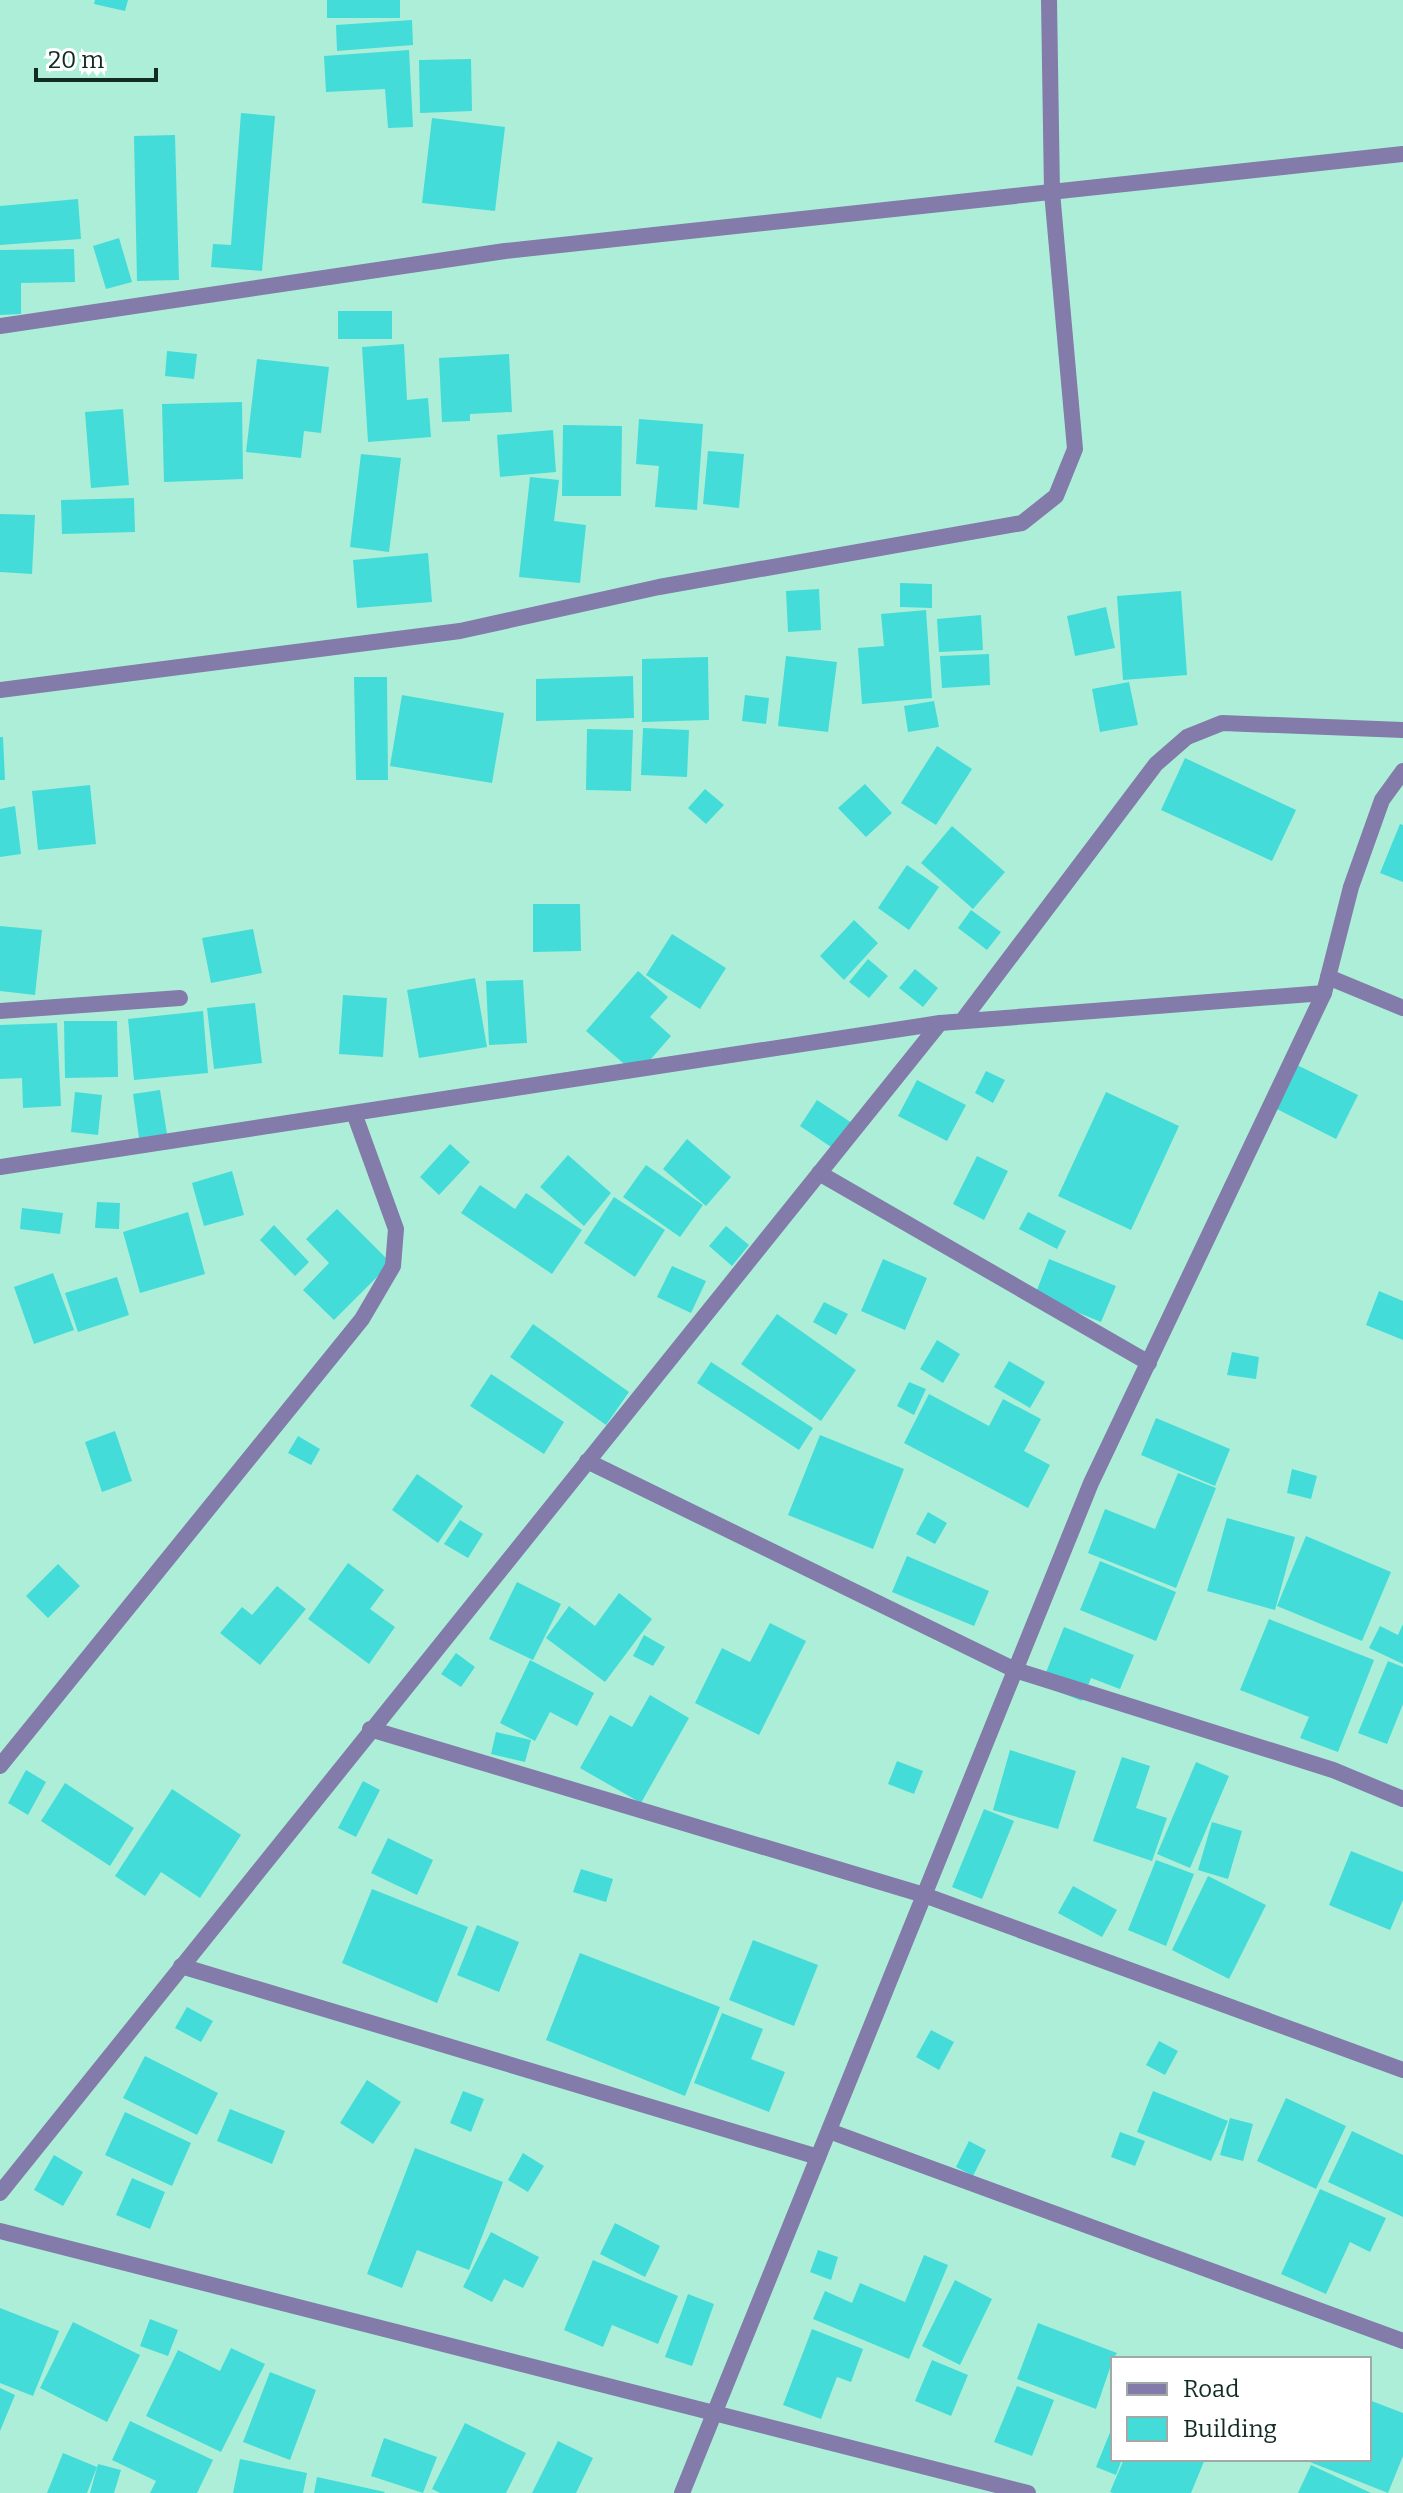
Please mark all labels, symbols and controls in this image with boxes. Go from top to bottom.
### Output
scale bar [36,32,156,82]
text: 20 m [48,46,104,74]
legend [1111,2357,1371,2461]
text: Road [1183,2375,1239,2403]
text: Building [1183,2415,1277,2443]

